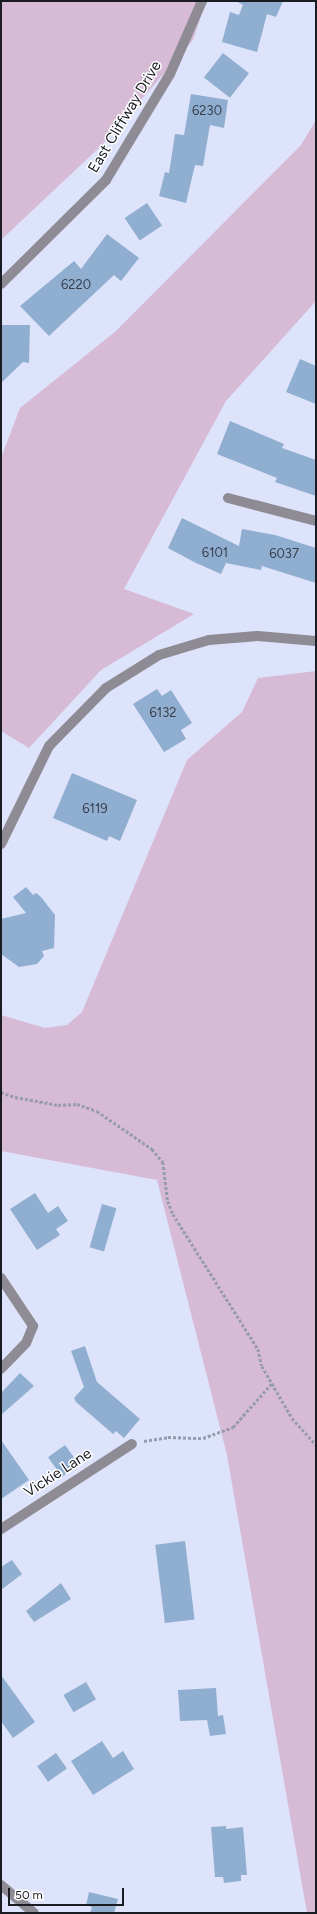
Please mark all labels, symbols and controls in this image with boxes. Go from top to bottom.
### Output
street label: East Cliffway Drive [85,58,165,176]
house number: 6230 [192,103,222,119]
house number: 6220 [61,277,91,293]
house number: 6101 [202,545,228,561]
house number: 6037 [269,546,299,562]
house number: 6132 [149,705,177,721]
house number: 6119 [82,801,108,817]
street label: Vickie Lane [21,1445,95,1501]
scale bar [10,1880,126,1906]
text: 50 m [15,1888,43,1902]

